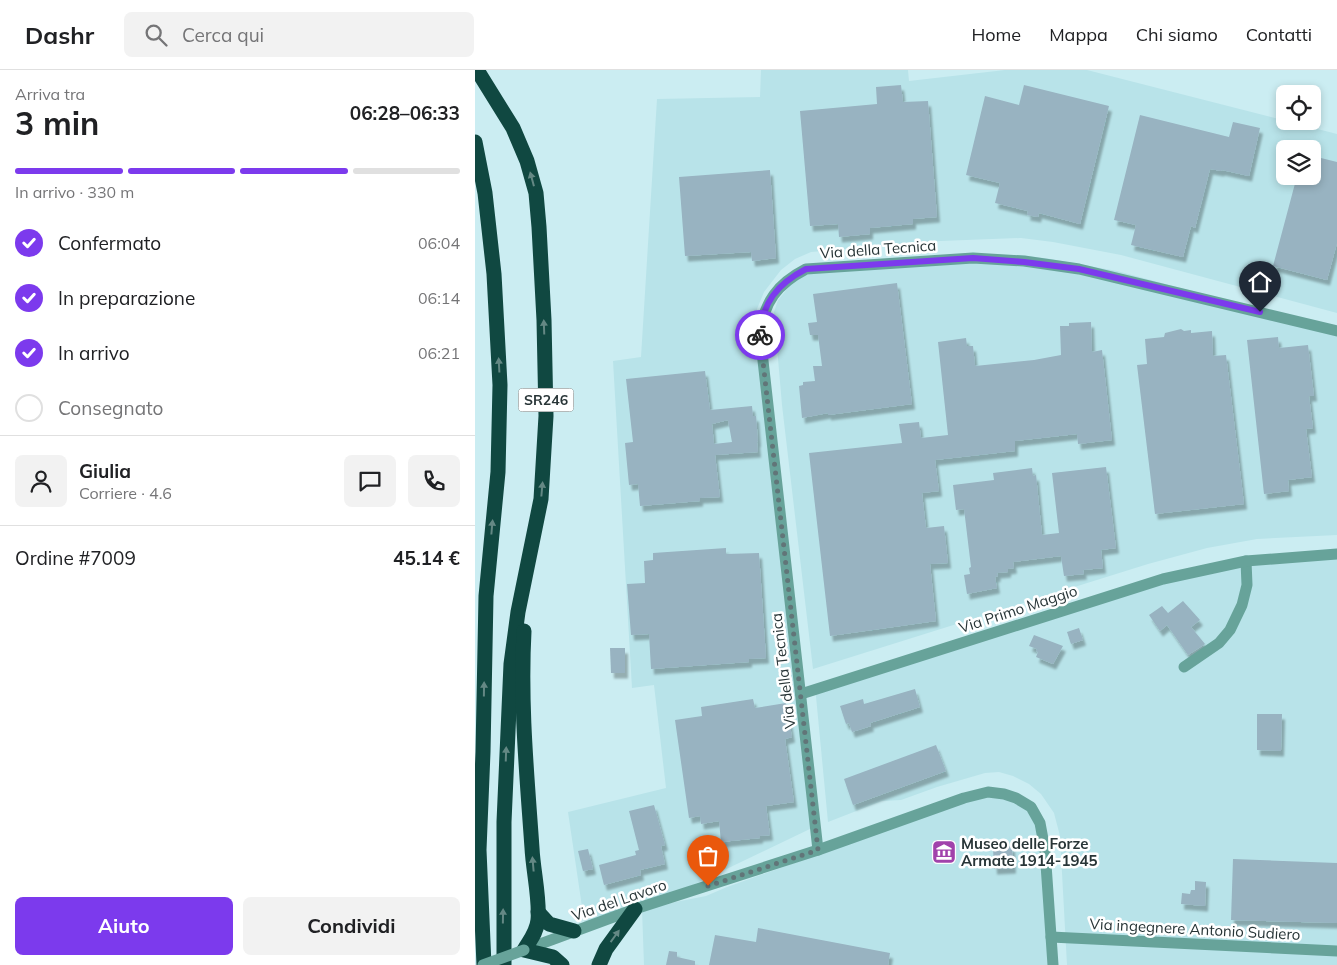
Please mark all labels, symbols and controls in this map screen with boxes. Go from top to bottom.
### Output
search box [124,12,474,57]
text: Dashr [25,20,94,50]
icon: search [142,21,170,49]
text: Cerca qui [182,23,264,47]
text: Home [971,23,1021,46]
text: Mappa [1049,23,1108,46]
text: Chi siamo [1136,23,1218,46]
text: Contatti [1246,23,1312,46]
text: Arriva tra [15,84,85,104]
map controls [1276,85,1321,185]
button: locate [1276,85,1321,130]
text: 06:28–06:33 [350,101,460,125]
text: 3 min [15,103,99,143]
button: layers [1276,140,1321,185]
one-way arrow [528,171,536,186]
text: In arrivo · 330 m [15,182,134,202]
icon: check [15,229,43,257]
text: Confermato [58,231,161,255]
text: 06:04 [418,233,460,253]
street label: Via della Tecnica [819,235,937,263]
pin [1239,261,1281,312]
icon: home [1246,268,1274,296]
icon: check [15,284,43,312]
text: In preparazione [58,286,195,310]
text: 06:14 [418,288,460,308]
courier [735,310,785,360]
one-way arrow [540,319,548,335]
icon: bike [746,321,774,349]
icon: check [15,339,43,367]
text: In arrivo [58,341,130,365]
text: 06:21 [418,343,460,363]
one-way arrow [494,356,502,372]
road number: SR246 [519,388,573,412]
text: Consegnato [58,396,163,420]
button: person [15,455,67,507]
button: chat [344,455,396,507]
button: phone [408,455,460,507]
text: Giulia [79,459,131,483]
one-way arrow [538,481,546,497]
text: Corriere · 4.6 [79,483,172,503]
one-way arrow [489,519,497,535]
text: Ordine #7009 [15,546,136,570]
text: 45.14 € [393,546,460,570]
street label: Via Primo Maggio [956,581,1080,637]
street label: Via della Tecnica [766,612,800,730]
one-way arrow [480,681,488,697]
one-way arrow [503,746,511,762]
place label: Museo delle Forze Armate 1914-1945 [961,834,1097,870]
pin [687,835,729,886]
museum icon: Museo delle Forze Armate 1914-1945 [931,839,957,865]
icon: bag [694,842,722,870]
one-way arrow [529,855,537,871]
street label: Via del Lavoro [569,875,669,925]
button: Aiuto [15,897,233,955]
button: Condividi [243,897,460,955]
one-way arrow [499,908,507,924]
street label: Via ingegnere Antonio Sudiero [1089,914,1301,944]
one-way arrow [610,929,620,943]

